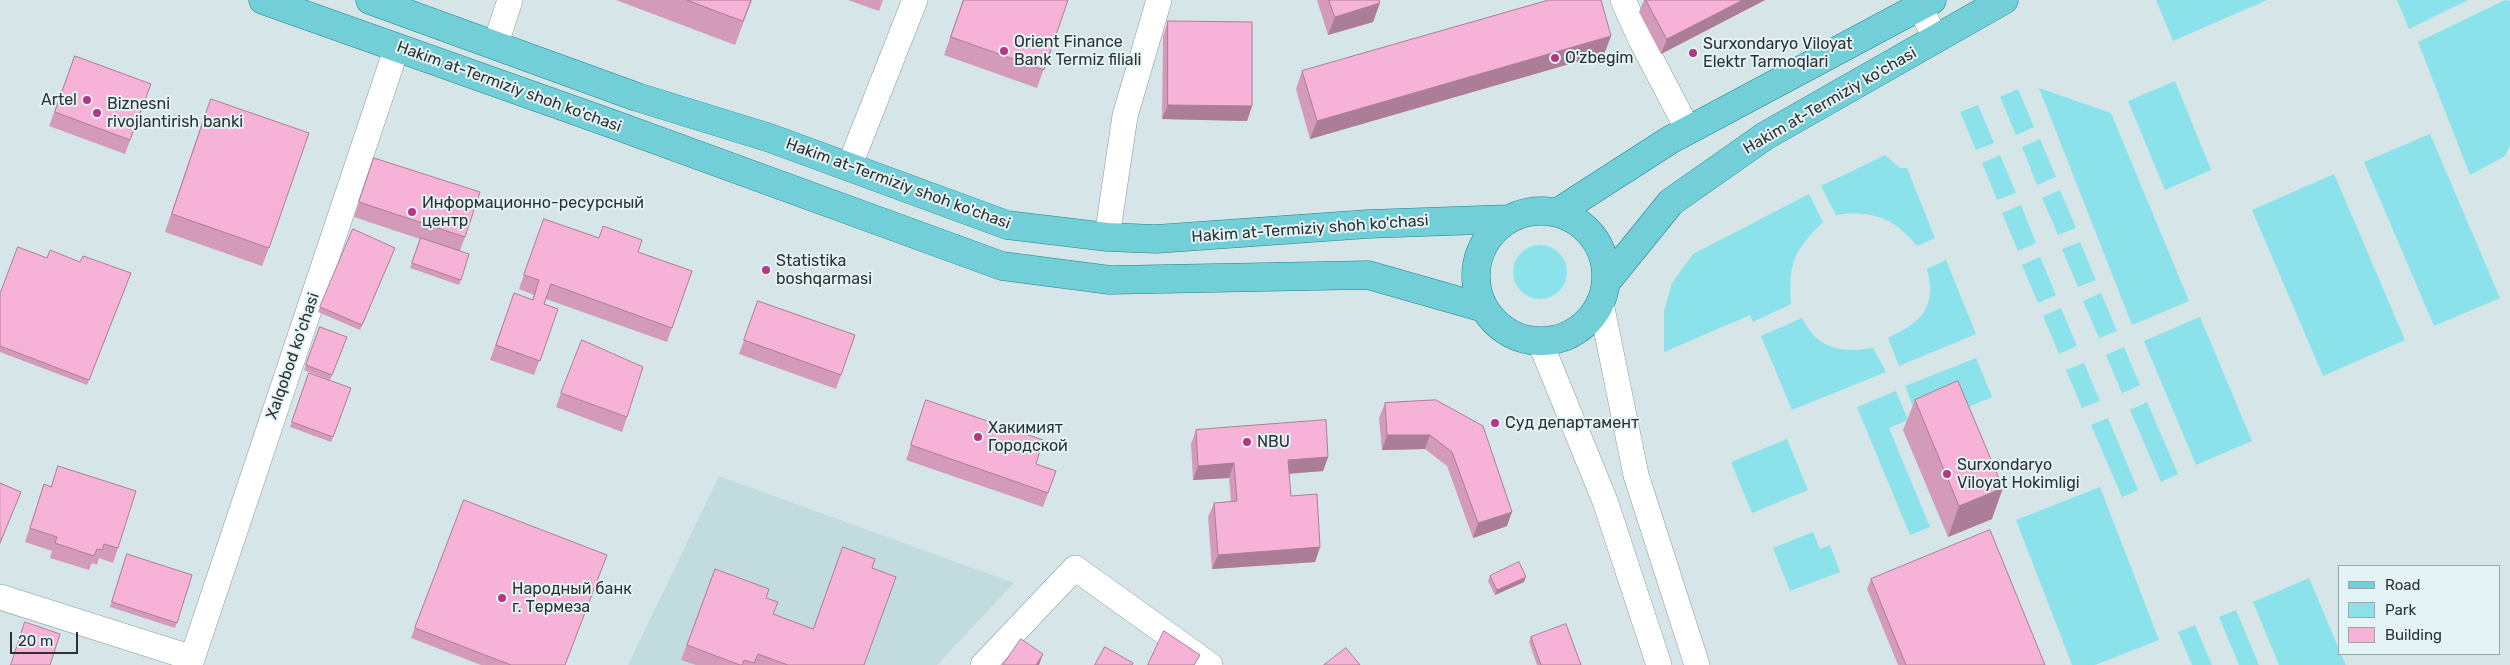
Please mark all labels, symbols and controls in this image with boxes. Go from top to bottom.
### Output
place label: Orient Finance Bank Termiz filiali [1014,32,1141,70]
place label: Surxondaryo Viloyat Elektr Tarmoqlari [1703,34,1853,72]
street label: Hakim at-Termiziy shoh ko'chasi [394,37,624,137]
street label: Hakim at-Termiziy ko'chasi [1740,43,1920,159]
marker: Orient Finance Bank Termiz filiali [998,45,1010,57]
marker: Surxondaryo Viloyat Elektr Tarmoqlari [1687,47,1699,59]
place label: O'zbegim [1565,48,1634,68]
marker: O'zbegim [1549,52,1561,64]
place label: Artel [41,90,77,110]
marker: Artel [81,94,93,106]
place label: Biznesni rivojlantirish banki [107,94,243,132]
marker: Biznesni rivojlantirish banki [91,107,103,119]
street label: Hakim at-Termiziy shoh ko'chasi [783,134,1013,234]
place label: Информационно-ресурсный центр [422,193,644,231]
marker: Информационно-ресурсный центр [406,206,418,218]
street label: Hakim at-Termiziy shoh ko'chasi [1191,211,1429,247]
place label: Statistika boshqarmasi [776,251,872,289]
marker: Statistika boshqarmasi [760,264,772,276]
street label: Xalqobod ko'chasi [262,290,324,422]
place label: Суд департамент [1505,413,1639,433]
marker: Суд департамент [1489,417,1501,429]
place label: Хакимият Городской [988,418,1068,456]
marker: Хакимият Городской [972,431,984,443]
place label: NBU [1257,432,1290,452]
marker: NBU [1241,436,1253,448]
place label: Surxondaryo Viloyat Hokimligi [1957,455,2080,493]
marker: Surxondaryo Viloyat Hokimligi [1941,468,1953,480]
legend [2338,565,2500,655]
text: Road [2385,576,2421,594]
place label: Народный банк г. Термеза [512,579,632,617]
marker: Народный банк г. Термеза [496,592,508,604]
text: Park [2385,601,2416,619]
scale bar [12,622,80,654]
text: Building [2385,626,2442,644]
text: 20 m [18,632,53,650]

